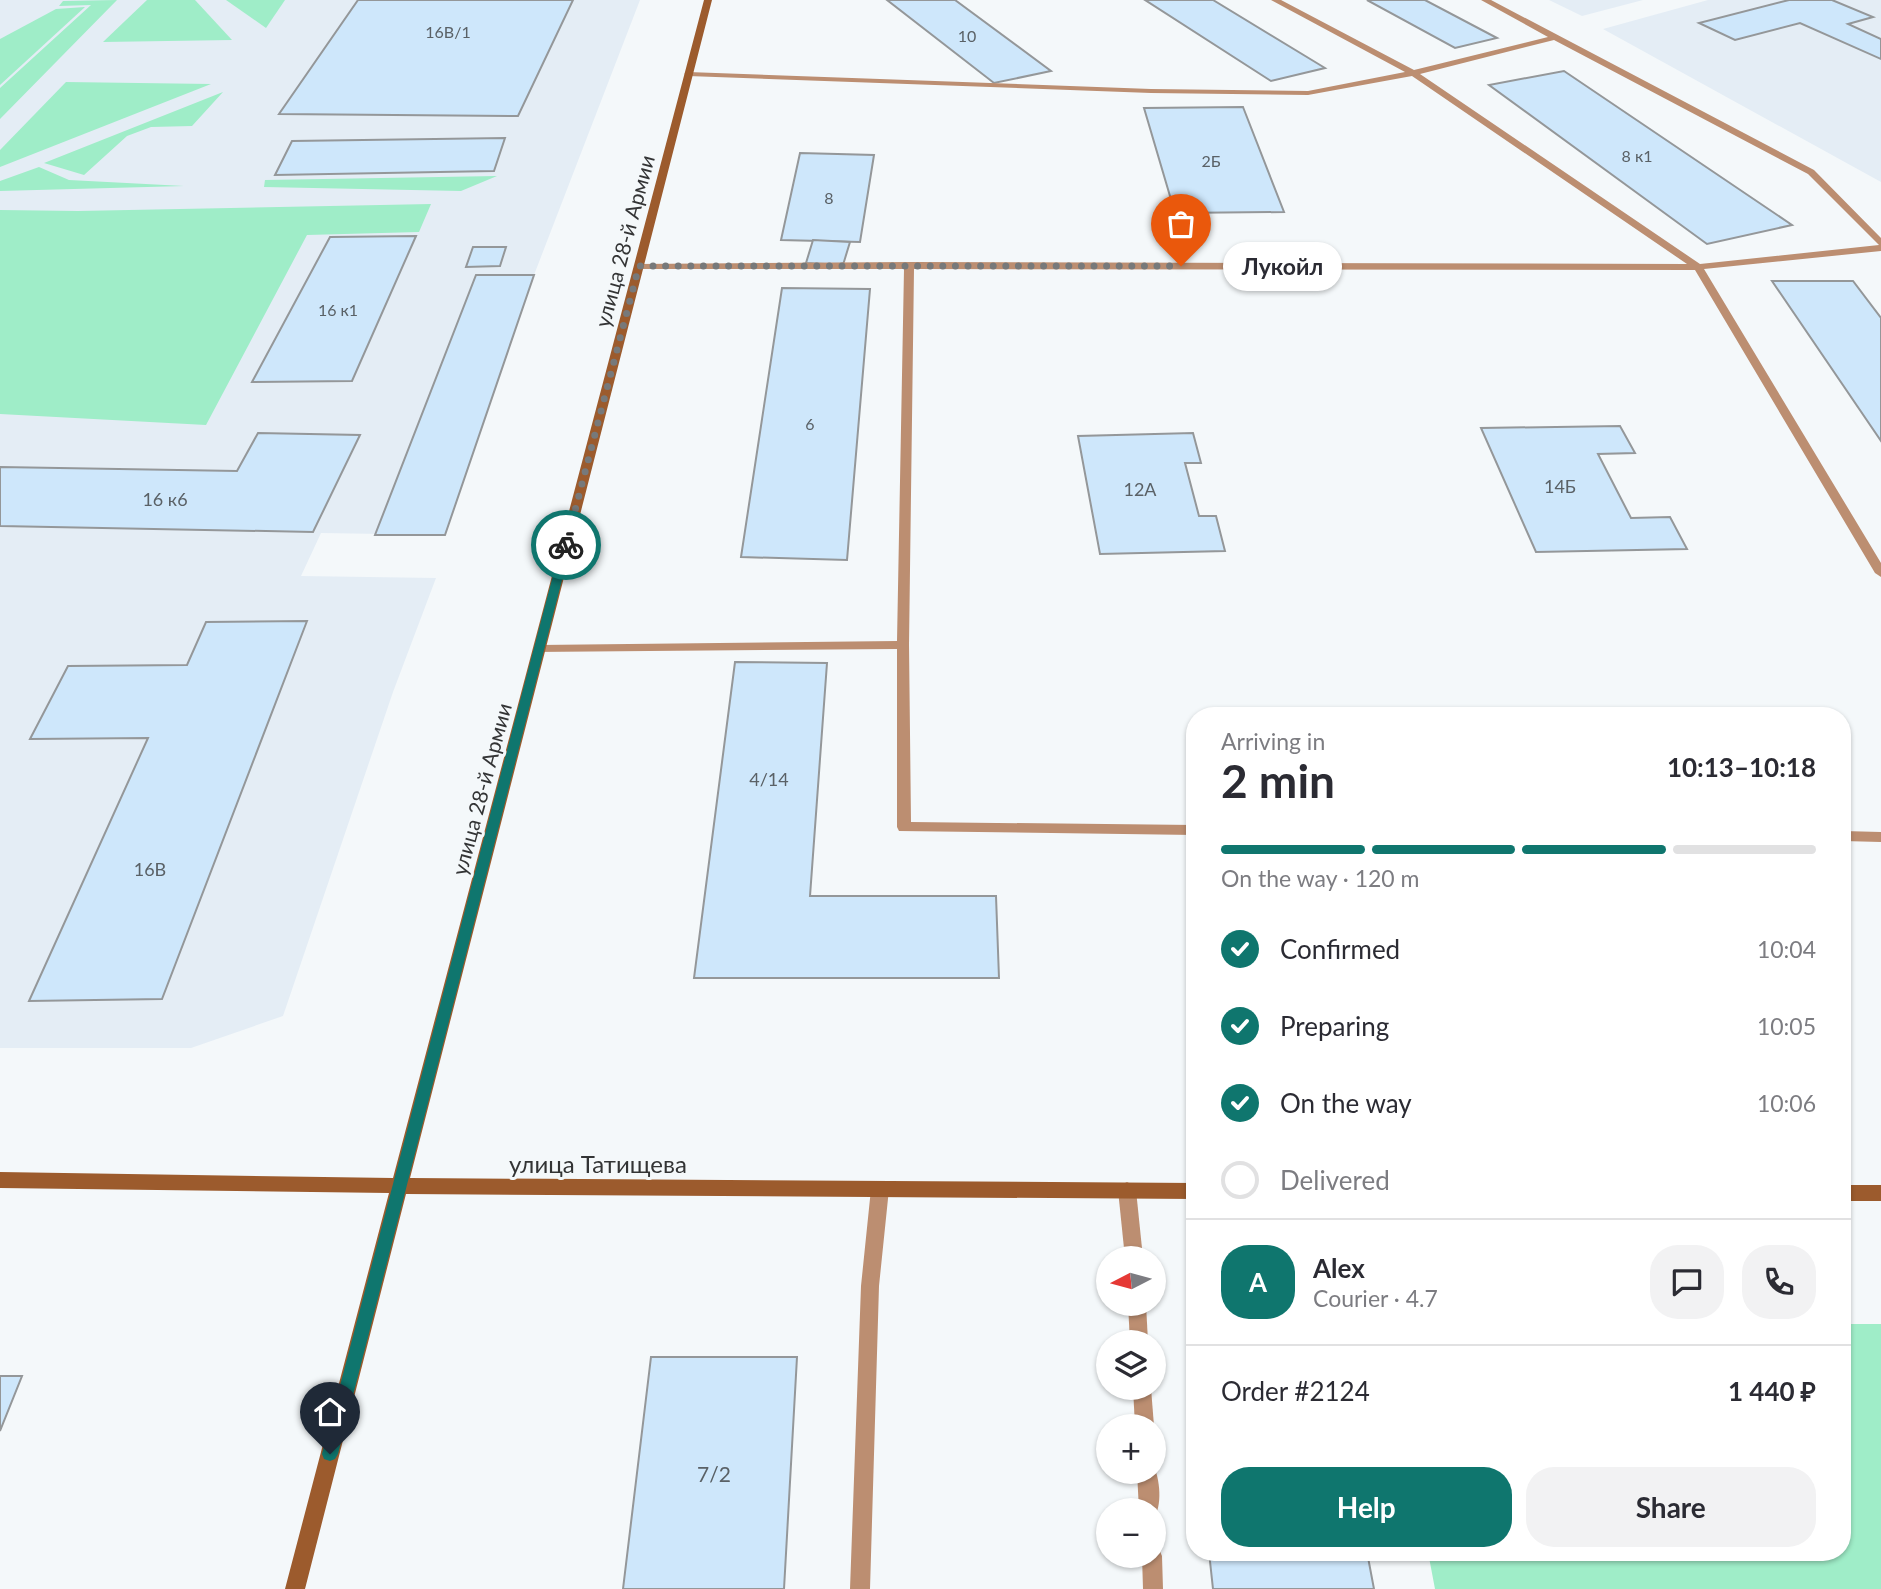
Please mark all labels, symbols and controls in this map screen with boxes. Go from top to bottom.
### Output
house number: 16В/1 [425,22,471,41]
house number: 10 [958,26,976,45]
house number: 8 к1 [1622,146,1652,165]
house number: 2Б [1201,151,1221,170]
street label: улица 28-й Армии [589,152,659,330]
house number: 8 [824,188,834,207]
pin [1151,194,1211,266]
icon: bag [1162,205,1200,243]
callout: Лукойл [1223,242,1342,290]
text: Лукойл [1242,252,1323,280]
house number: 16 к1 [318,300,358,319]
house number: 6 [805,414,815,433]
house number: 14Б [1544,475,1576,497]
house number: 12А [1123,478,1157,500]
house number: 16 к6 [142,488,188,510]
courier [531,510,601,580]
icon: bike [547,526,585,564]
street label: улица 28-й Армии [446,700,516,878]
text: Arriving in [1221,727,1325,755]
text: 10:13–10:18 [1667,751,1816,783]
text: 2 min [1221,753,1335,808]
house number: 4/14 [749,768,789,790]
house number: 16В [134,858,166,880]
text: On the way · 120 m [1221,864,1420,892]
icon: check [1221,930,1259,968]
text: Confirmed [1280,933,1400,965]
text: 10:04 [1757,935,1816,963]
icon: check [1221,1007,1259,1045]
text: Preparing [1280,1010,1389,1042]
text: 10:05 [1757,1012,1816,1040]
icon: check [1221,1084,1259,1122]
text: On the way [1280,1087,1412,1119]
text: 10:06 [1757,1089,1816,1117]
street label: улица Татищева [509,1149,687,1178]
text: Delivered [1280,1164,1390,1196]
button: chat [1650,1245,1724,1319]
button: phone [1742,1245,1816,1319]
north arrow [1096,1246,1166,1316]
map controls [1096,1246,1166,1568]
text: Alex [1313,1252,1365,1284]
text: A [1249,1266,1267,1298]
text: Courier · 4.7 [1313,1284,1438,1312]
button: layers [1096,1330,1166,1400]
text: Order #2124 [1221,1375,1370,1407]
text: 1 440 ₽ [1728,1375,1816,1407]
pin [300,1382,360,1454]
icon: home [311,1393,349,1431]
button: + [1096,1414,1166,1484]
house number: 7/2 [697,1461,731,1486]
button: Help [1221,1467,1512,1547]
button: Share [1526,1467,1816,1547]
button: − [1096,1498,1166,1568]

